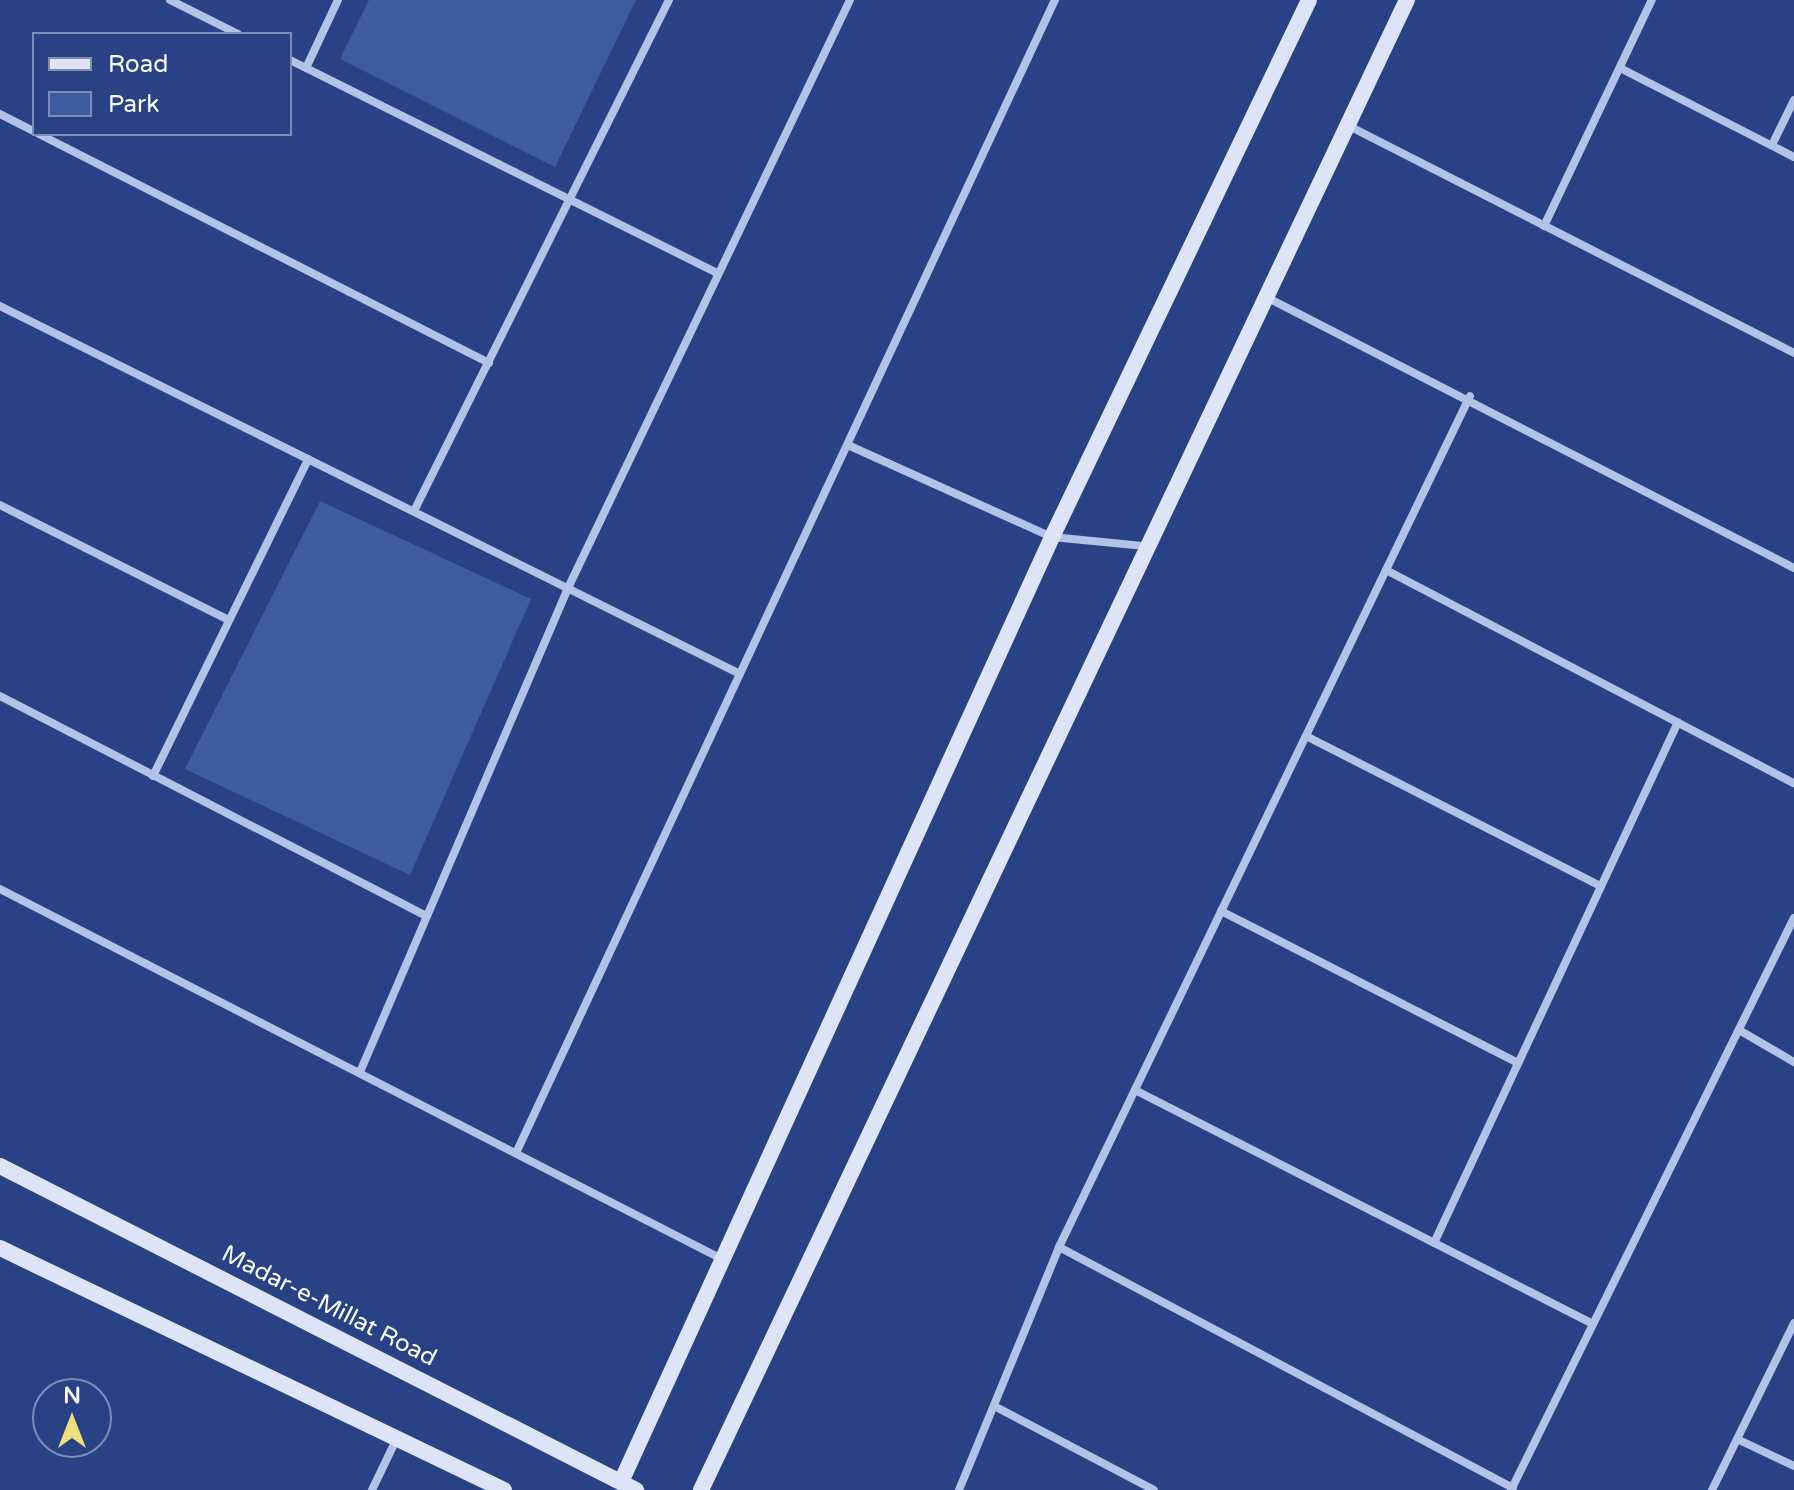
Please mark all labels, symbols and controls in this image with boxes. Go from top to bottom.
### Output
legend [32,32,292,136]
text: Road [108,50,168,79]
text: Park [108,90,159,119]
street label: Madar-e-Millat Road [217,1239,441,1373]
north arrow [32,1378,112,1458]
text: N [63,1383,81,1409]

